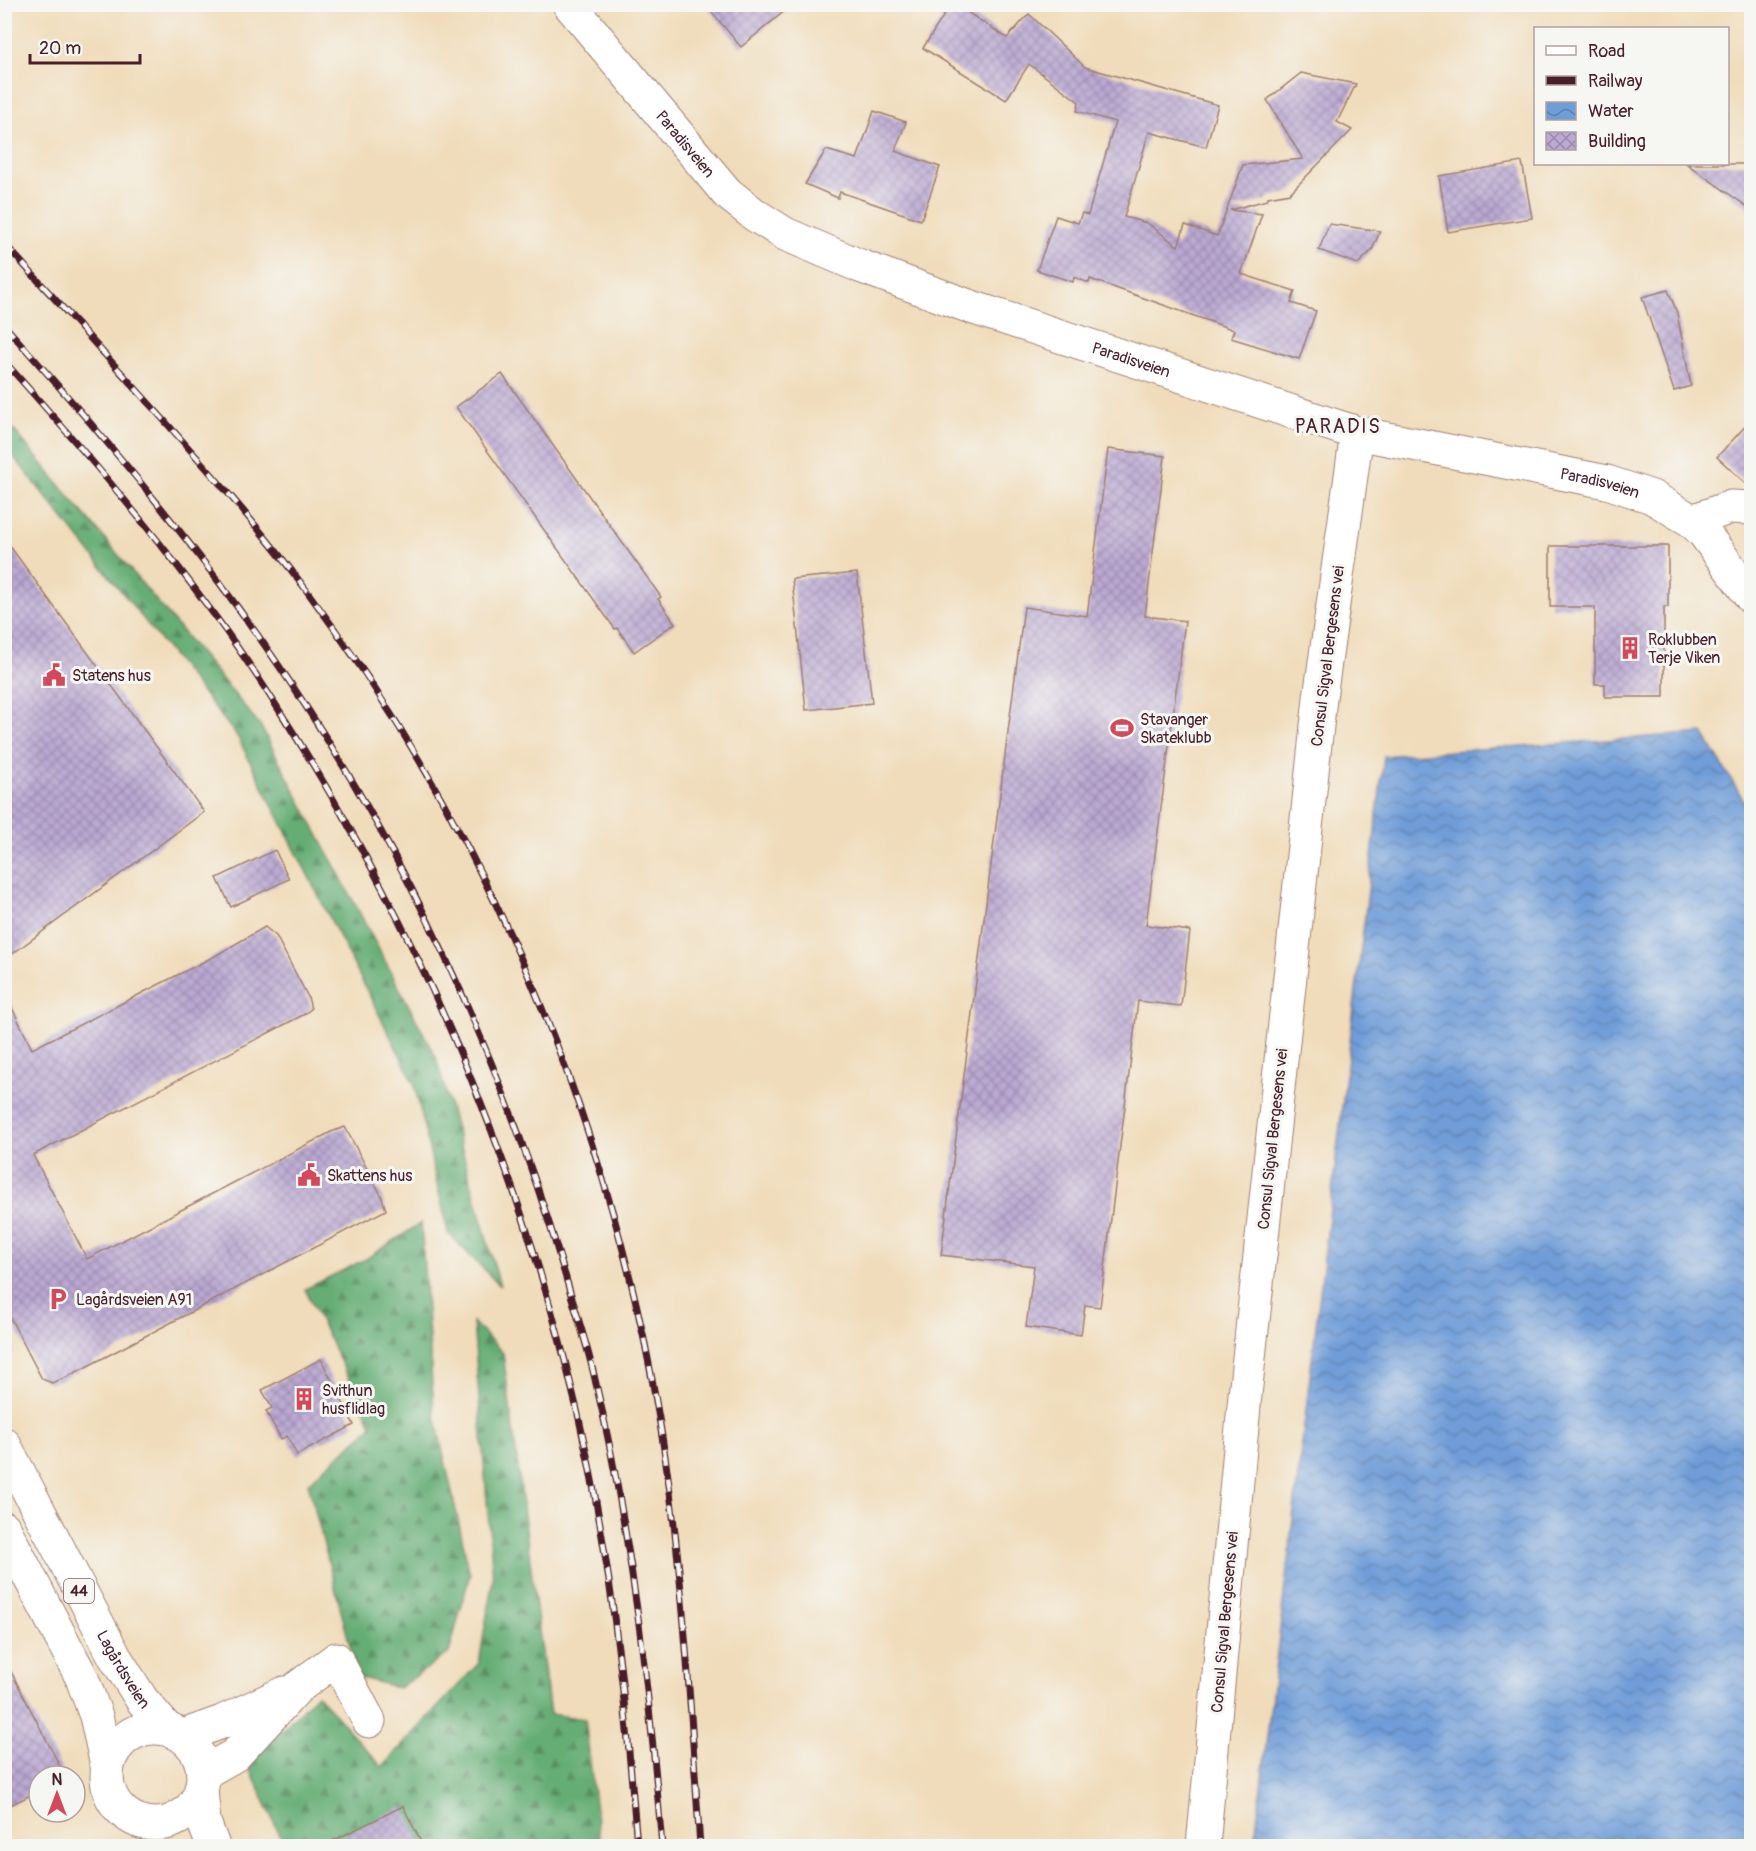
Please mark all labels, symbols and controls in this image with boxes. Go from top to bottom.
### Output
scale bar [30,27,140,65]
legend [1534,27,1729,165]
text: 20 m [39,37,81,60]
text: Road [1588,40,1625,63]
text: Railway [1588,70,1643,93]
text: Water [1588,100,1634,123]
street label: Paradisveien [651,107,719,182]
text: Building [1588,130,1646,153]
street label: Paradisveien [1089,338,1173,382]
district label: PARADIS [1295,414,1381,439]
street label: Paradisveien [1558,464,1642,503]
street label: Consul Sigval Bergesens vei [1307,564,1349,748]
place label: Roklubben Terje Viken [1648,630,1720,668]
building icon: Roklubben Terje Viken [1617,635,1643,661]
public building icon: Statens hus [41,662,67,688]
place label: Statens hus [72,666,151,686]
place label: Stavanger Skateklubb [1140,710,1212,748]
sports icon: Stavanger Skateklubb [1109,715,1135,741]
street label: Consul Sigval Bergesens vei [1254,1047,1292,1231]
public building icon: Skattens hus [296,1162,322,1188]
place label: Skattens hus [327,1166,413,1186]
parking icon: Lagårdsveien A91 [45,1286,71,1312]
place label: Lagårdsveien A91 [76,1290,192,1310]
place label: Svithun husflidlag [322,1381,385,1419]
building icon: Svithun husflidlag [291,1386,317,1412]
street label: Consul Sigval Bergesens vei [1207,1530,1243,1714]
road number: 44 [64,1579,94,1603]
street label: Lagårdsveien [92,1627,154,1713]
north arrow [27,1764,87,1824]
text: N [52,1770,63,1790]

